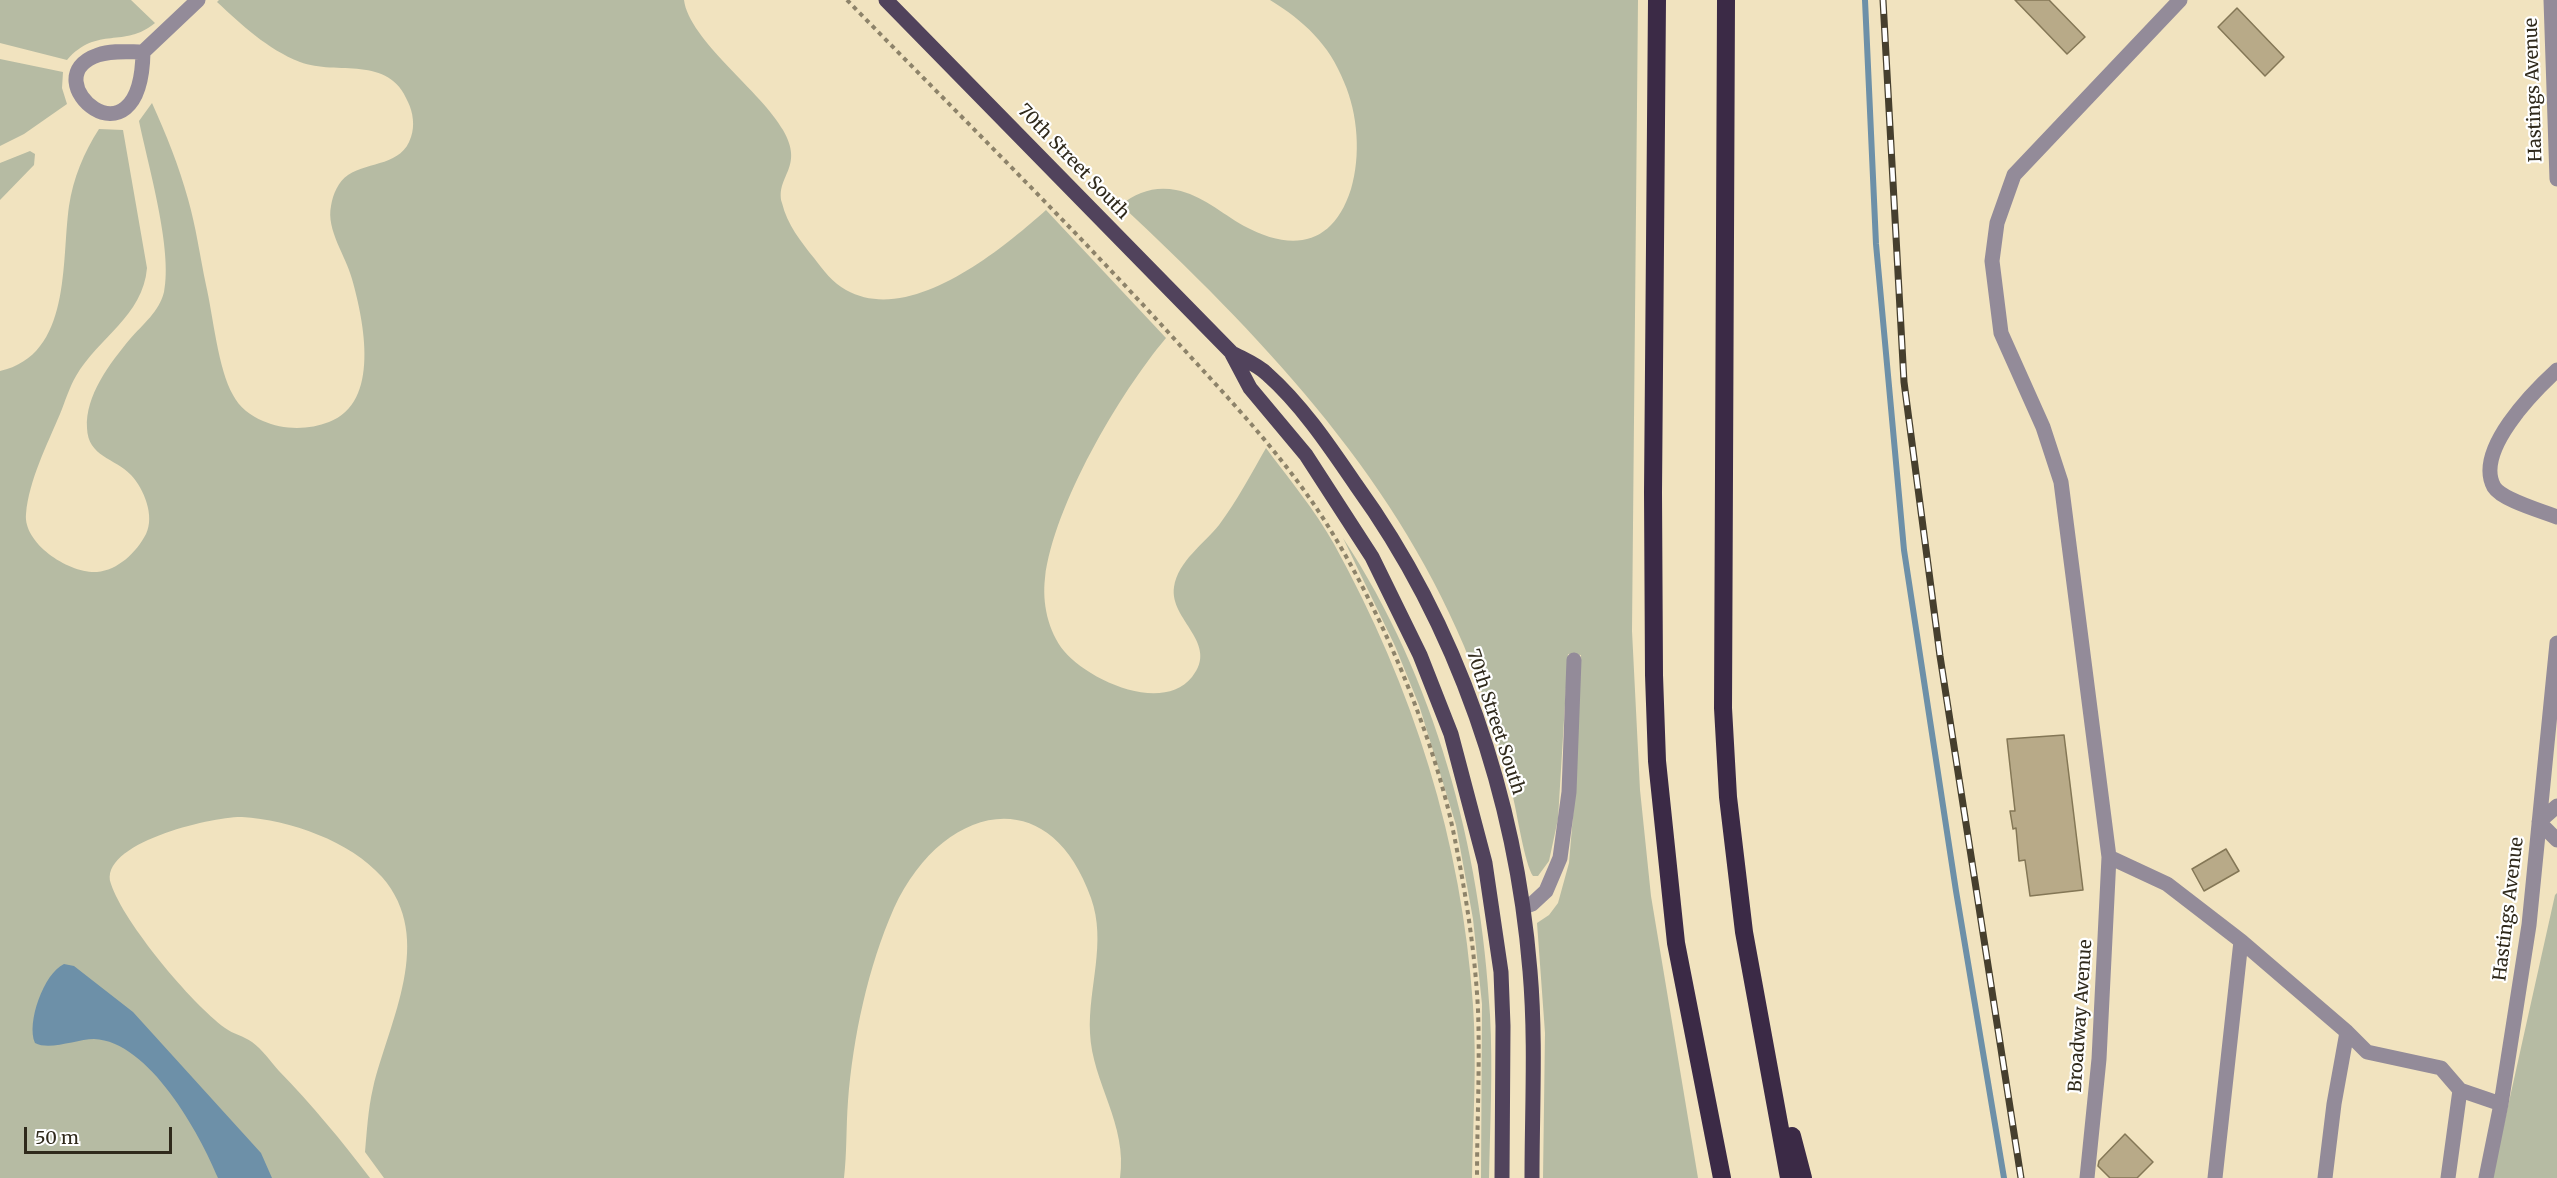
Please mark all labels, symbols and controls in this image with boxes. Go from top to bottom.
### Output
street label: Hastings Avenue [2521,17,2547,163]
street label: 70th Street South [1013,100,1133,224]
street label: 70th Street South [1461,647,1529,797]
street label: Hastings Avenue [2489,836,2529,982]
street label: Broadway Avenue [2065,939,2097,1093]
scale bar [27,1115,176,1153]
text: 50 m [35,1126,79,1149]

